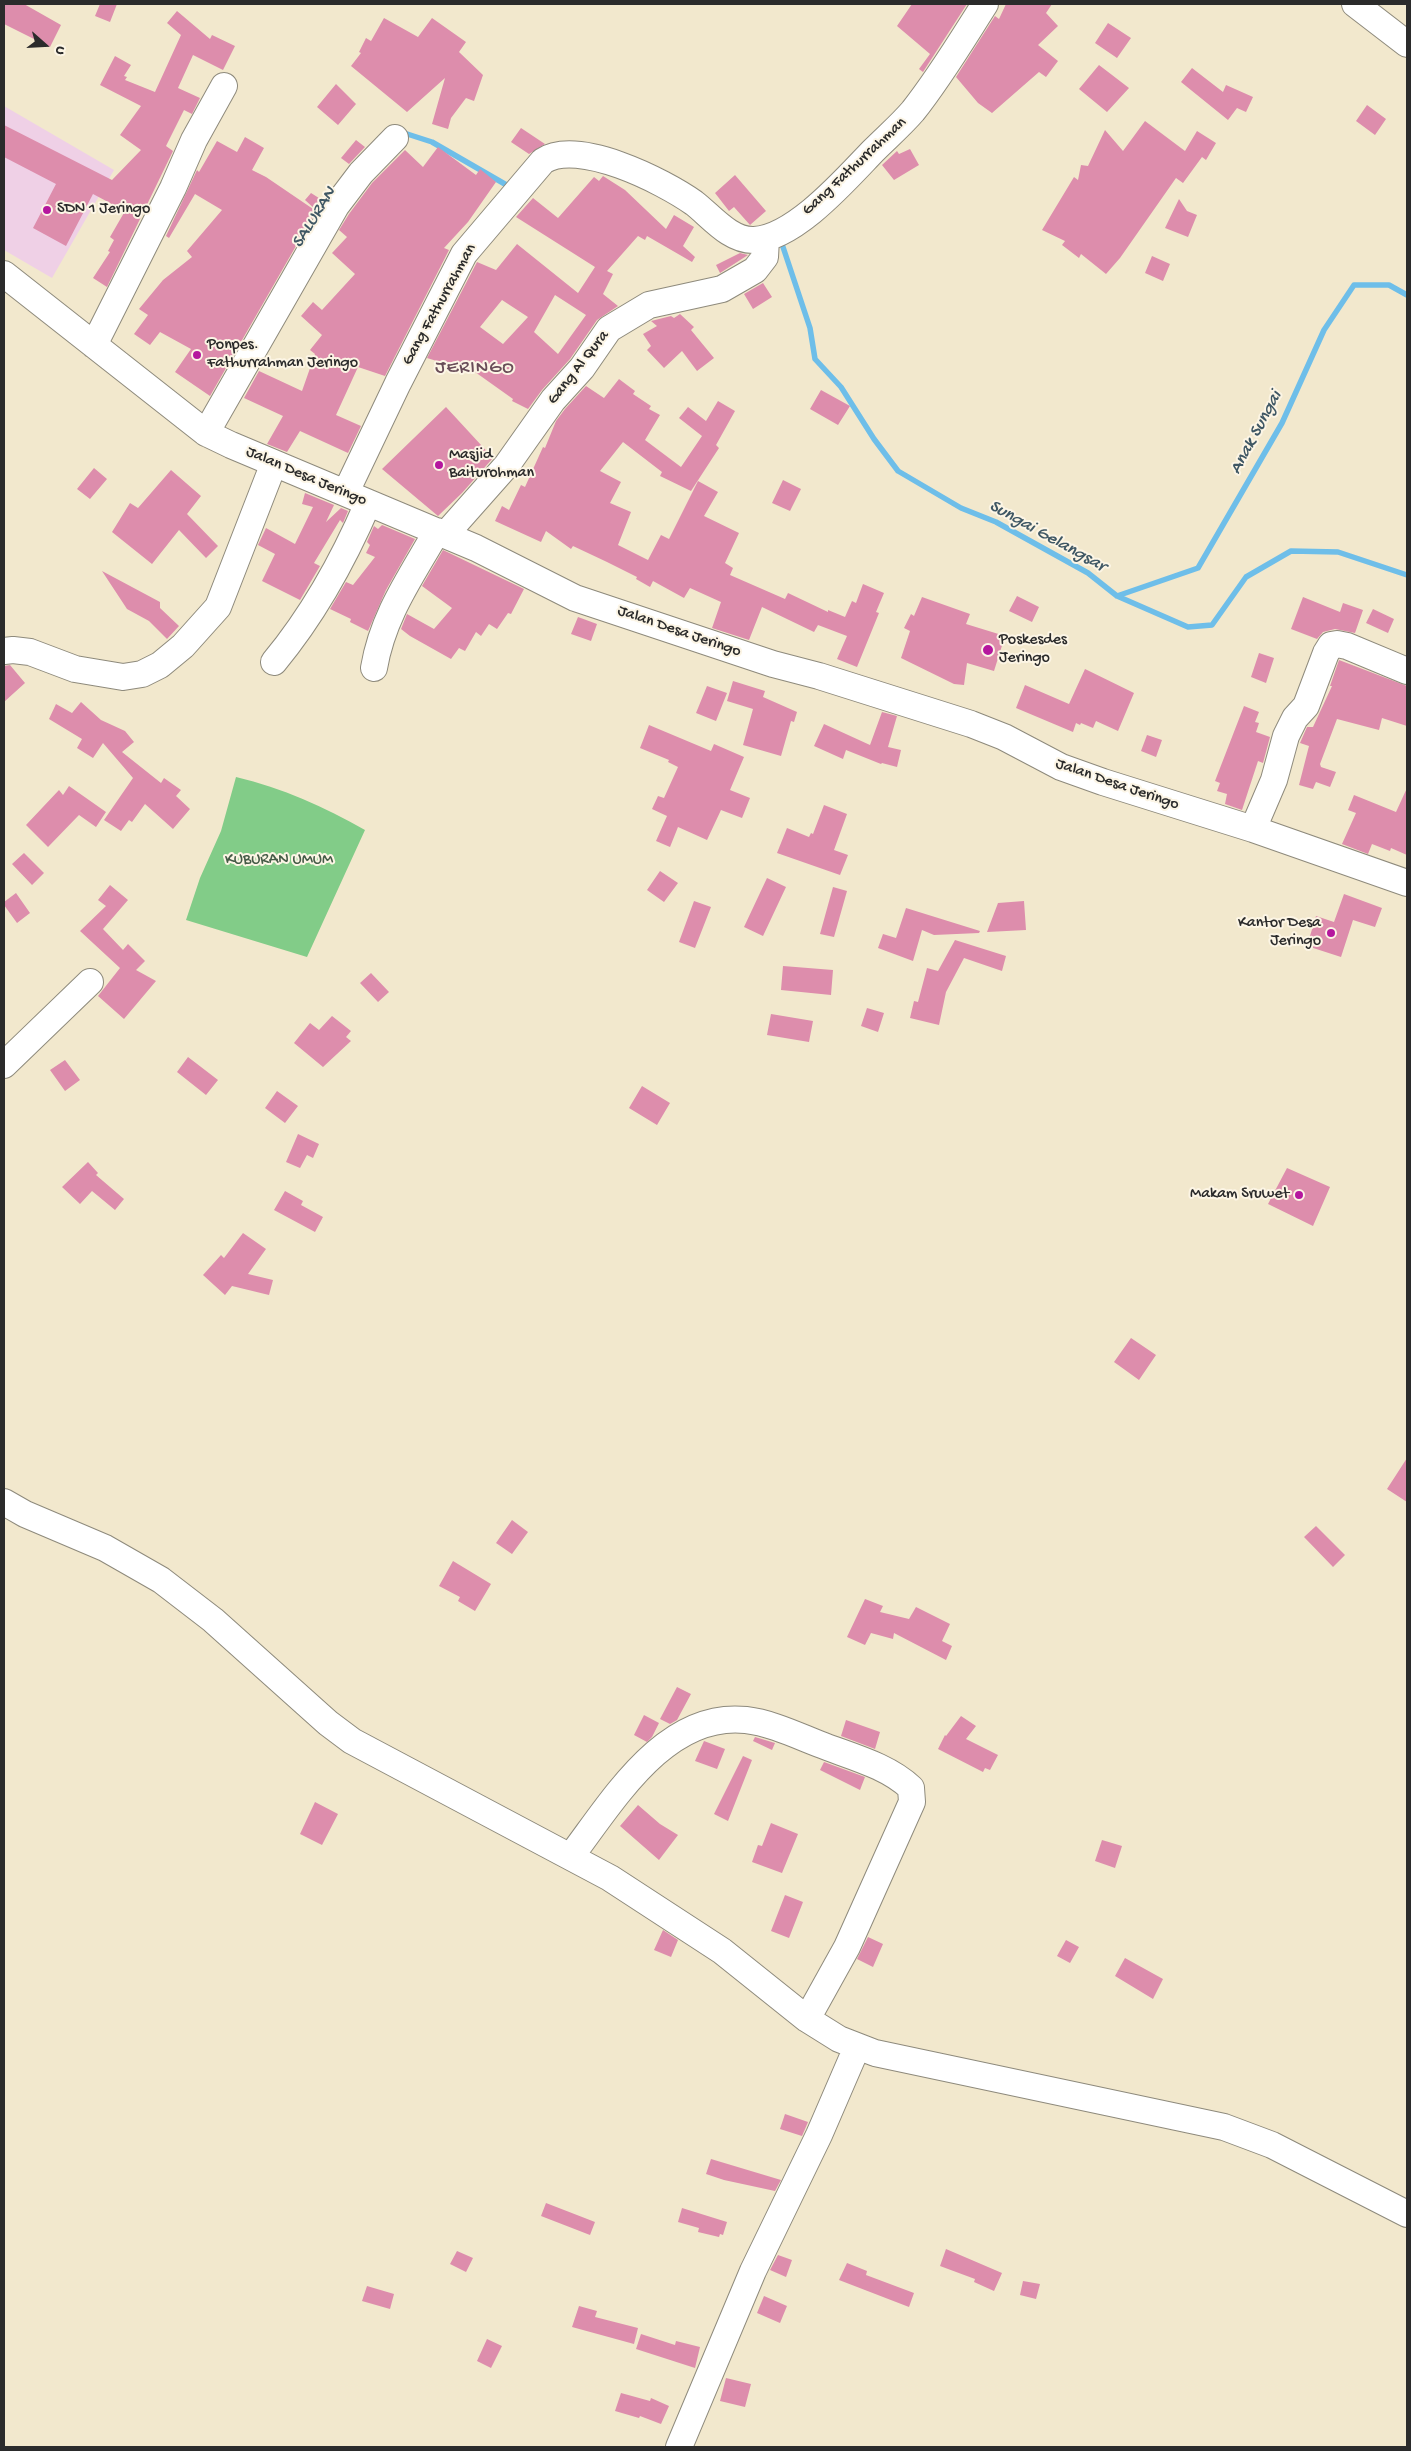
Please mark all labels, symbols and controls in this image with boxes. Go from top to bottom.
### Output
north arrow [20,20,70,70]
text: U [50,43,69,57]
street label: Gang Fathurrahman [799,114,911,220]
water label: SALURAN [288,184,342,252]
place label: SDN 1 Jeringo [57,200,150,220]
marker: SDN 1 Jeringo [41,204,53,216]
street label: Gang Fathurrahman [399,241,481,369]
street label: Gang Al Qura [544,327,614,409]
place label: Ponpes. Fathurrahman Jeringo [207,336,358,374]
marker: Ponpes. Fathurrahman Jeringo [191,349,203,361]
district label: JERINGO [434,358,516,380]
water label: Anak Sungai [1226,388,1288,478]
street label: Jalan Desa Jeringo [243,443,369,511]
place label: Masjid Baiturohman [449,446,534,484]
marker: Masjid Baiturohman [433,459,445,471]
water label: Sungai Gelangsar [985,496,1109,578]
street label: Jalan Desa Jeringo [615,602,743,662]
place label: Poskesdes Jeringo [999,631,1067,669]
marker: Poskesdes Jeringo [981,643,995,657]
street label: Jalan Desa Jeringo [1053,755,1181,815]
park label: KUBURAN UMUM [225,851,333,871]
place label: Kantor Desa Jeringo [1238,914,1321,952]
marker: Kantor Desa Jeringo [1325,927,1337,939]
place label: Makam Sruwet [1190,1185,1289,1205]
marker: Makam Sruwet [1293,1189,1305,1201]

